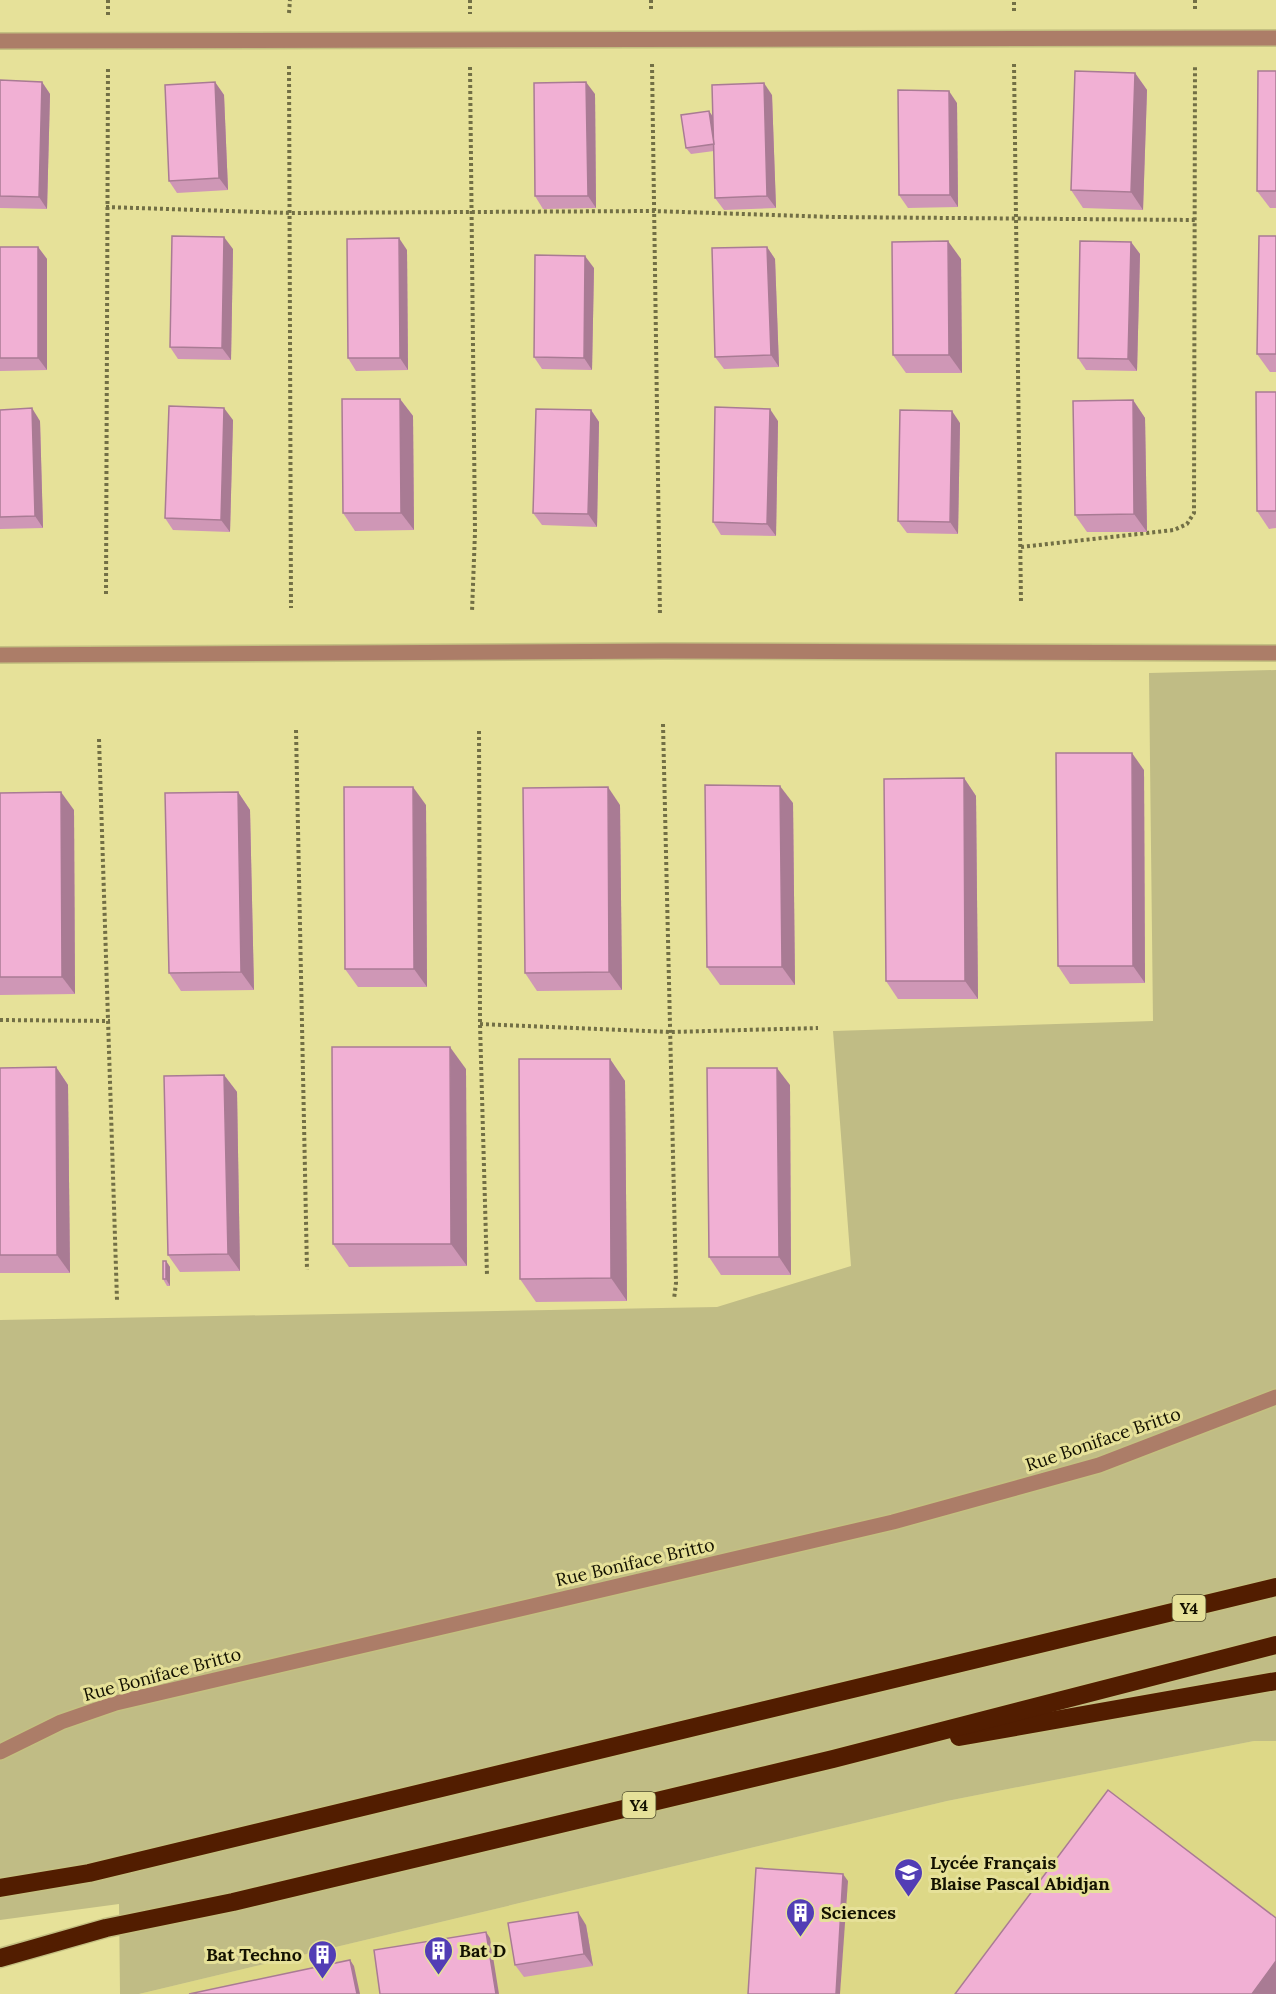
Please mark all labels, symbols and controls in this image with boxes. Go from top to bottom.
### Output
street label: Rue Boniface Britto [1022,1402,1184,1476]
street label: Rue Boniface Britto [553,1533,717,1591]
road number: Y4 [1172,1595,1206,1621]
street label: Rue Boniface Britto [81,1642,243,1706]
road number: Y4 [622,1792,656,1818]
place label: Lycée Français Blaise Pascal Abidjan [930,1851,1110,1895]
school or university icon: Lycée Français Blaise Pascal Abidjan [893,1856,925,1898]
building icon: Sciences [784,1896,816,1938]
place label: Sciences [821,1901,896,1924]
building icon: Bat D [422,1934,454,1976]
building icon: Bat Techno [307,1938,339,1980]
place label: Bat D [459,1939,506,1962]
place label: Bat Techno [206,1943,302,1966]

